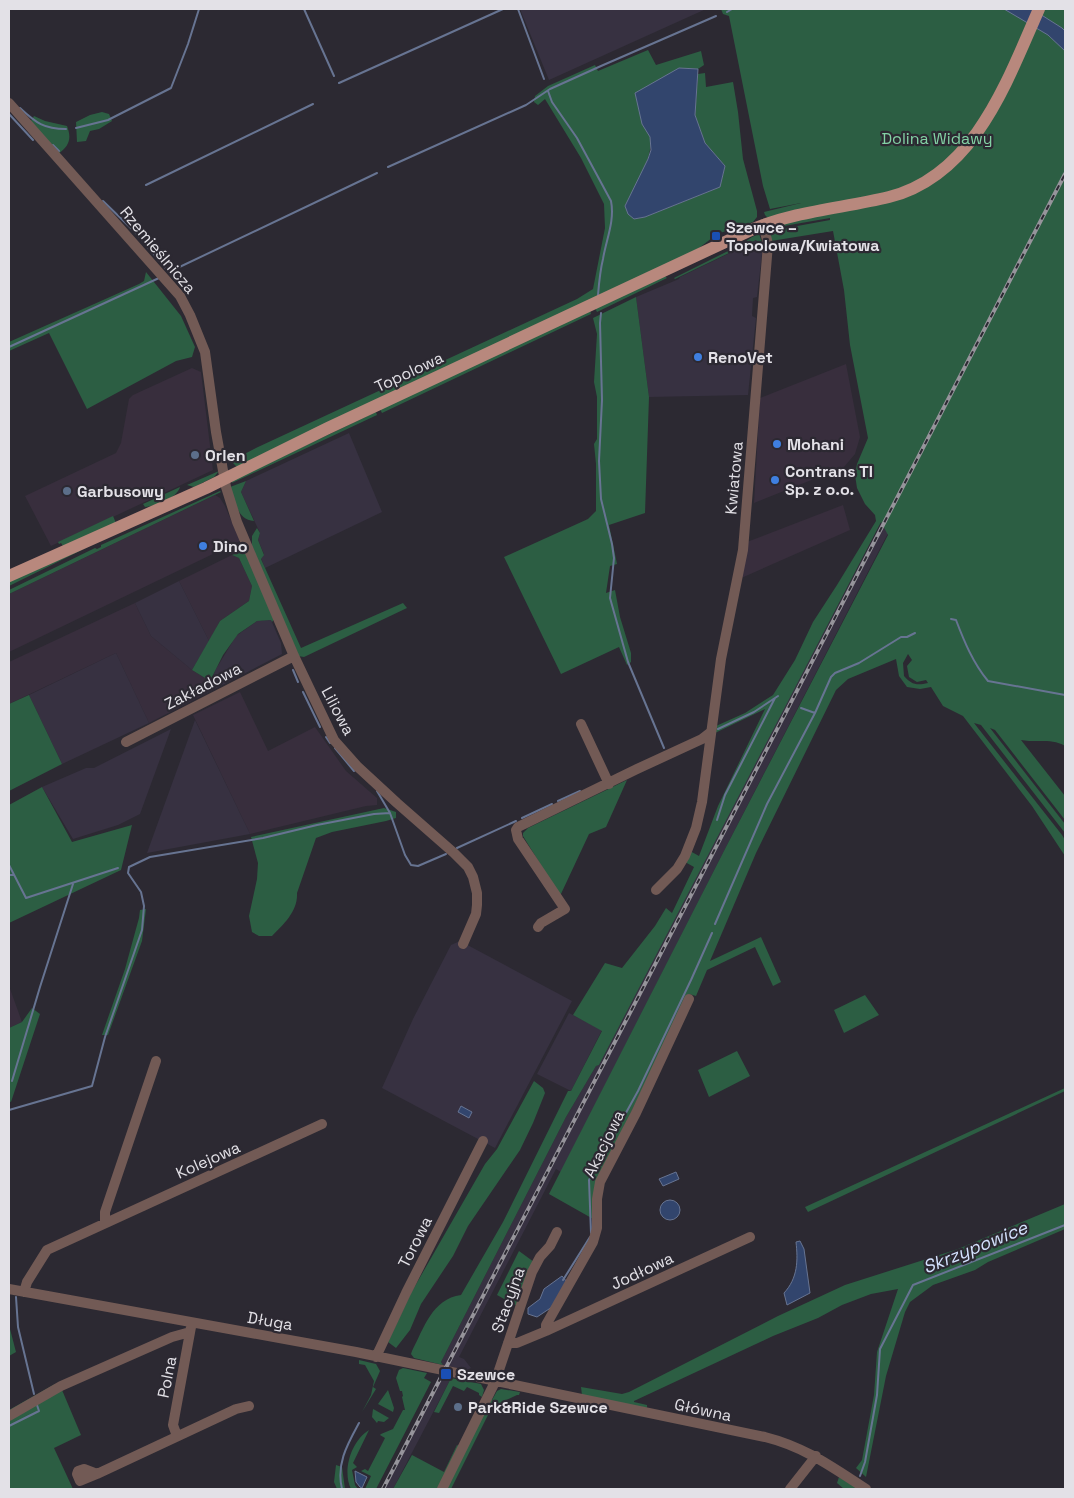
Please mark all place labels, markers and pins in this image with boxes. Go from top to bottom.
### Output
place label: Szewce – Topolowa/Kwiatowa [726,217,880,256]
marker: Szewce – Topolowa/Kwiatowa [710,230,722,242]
place label: RenoVet [708,347,773,368]
marker: RenoVet [692,351,704,363]
place label: Mohani [787,434,844,455]
marker: Mohani [771,438,783,450]
place label: Orlen [205,445,246,466]
marker: Orlen [189,449,201,461]
place label: Contrans TI Sp. z o.o. [785,461,873,500]
marker: Contrans TI Sp. z o.o. [769,474,781,486]
place label: Garbusowy [77,481,164,502]
marker: Garbusowy [61,485,73,497]
place label: Dino [213,536,248,557]
marker: Dino [197,540,209,552]
place label: Szewce [457,1364,515,1385]
marker: Szewce [439,1367,453,1381]
place label: Park&Ride Szewce [468,1397,608,1418]
marker: Park&Ride Szewce [452,1401,464,1413]

